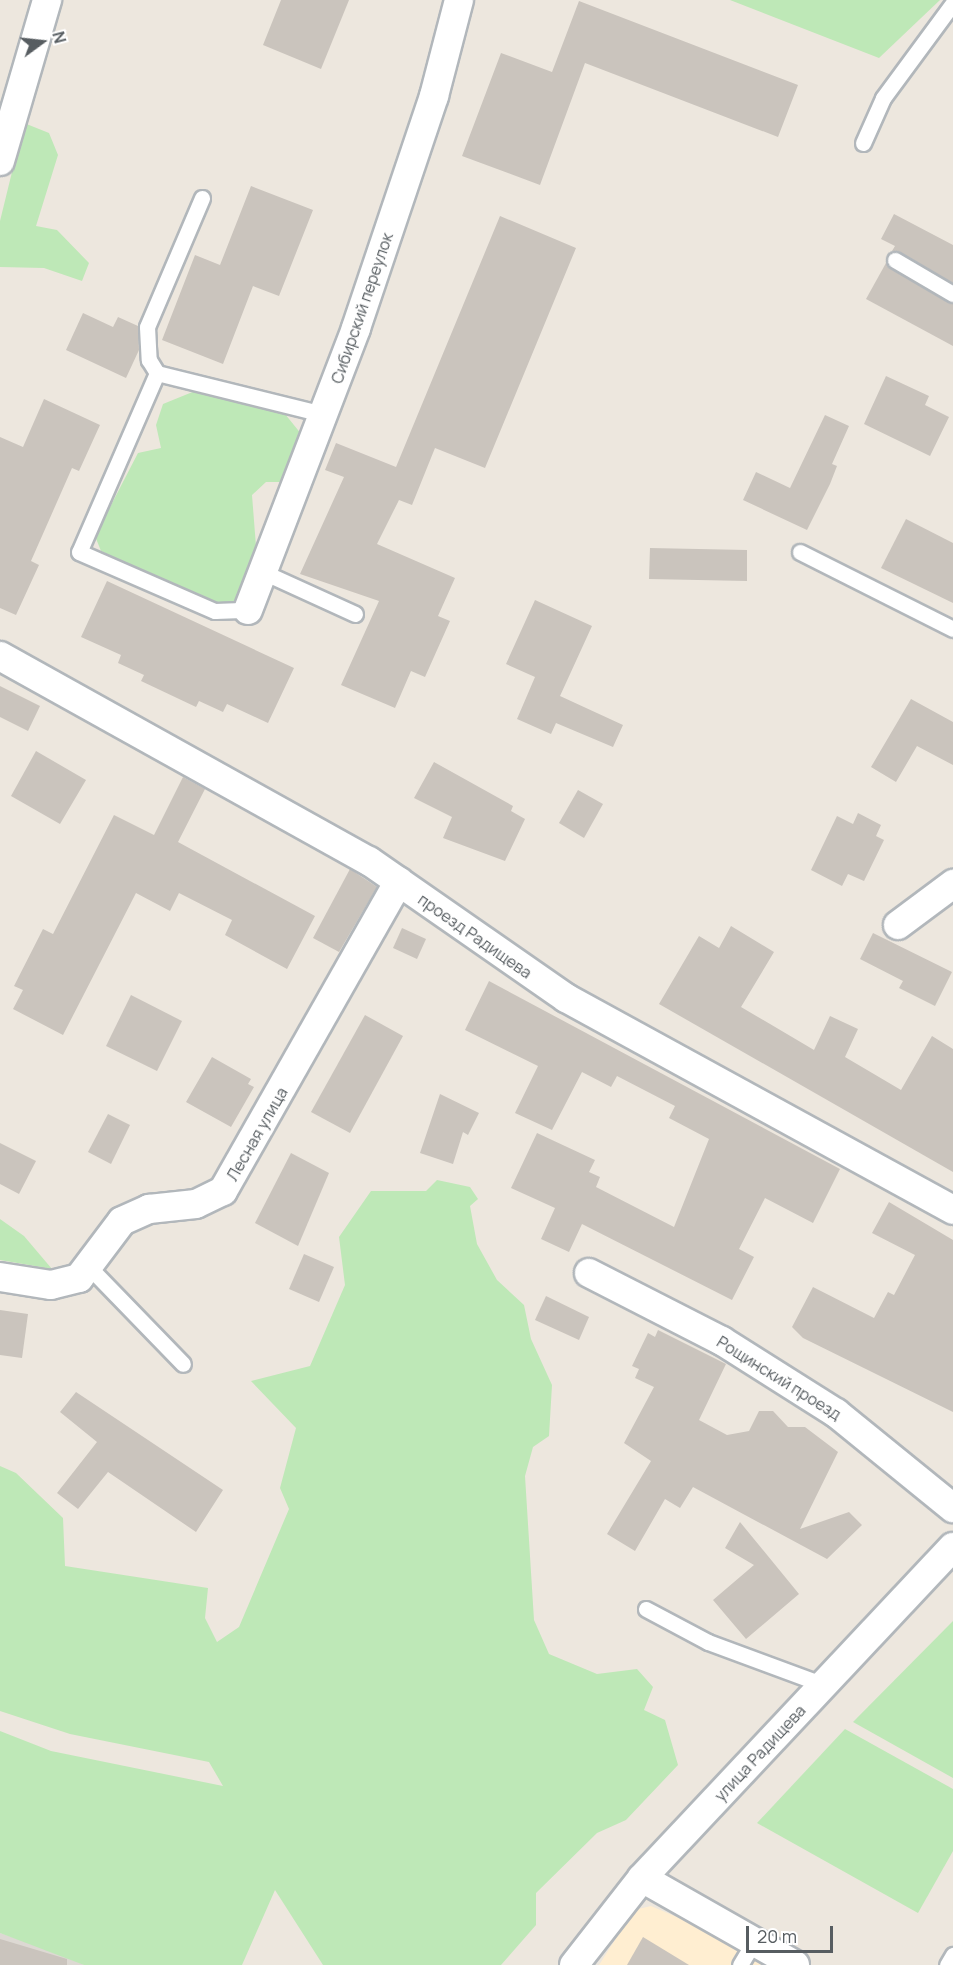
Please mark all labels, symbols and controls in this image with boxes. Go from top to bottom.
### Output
north arrow [12,12,72,72]
text: N [47,29,72,46]
street label: Сибирский переулок [327,230,397,386]
street label: проезд Радищева [414,890,536,982]
street label: Лесная улица [222,1084,292,1184]
street label: Рощинский проезд [713,1332,845,1424]
street label: улица Радищева [710,1701,810,1805]
scale bar [749,1914,836,1952]
text: 20 m [757,1924,797,1948]

